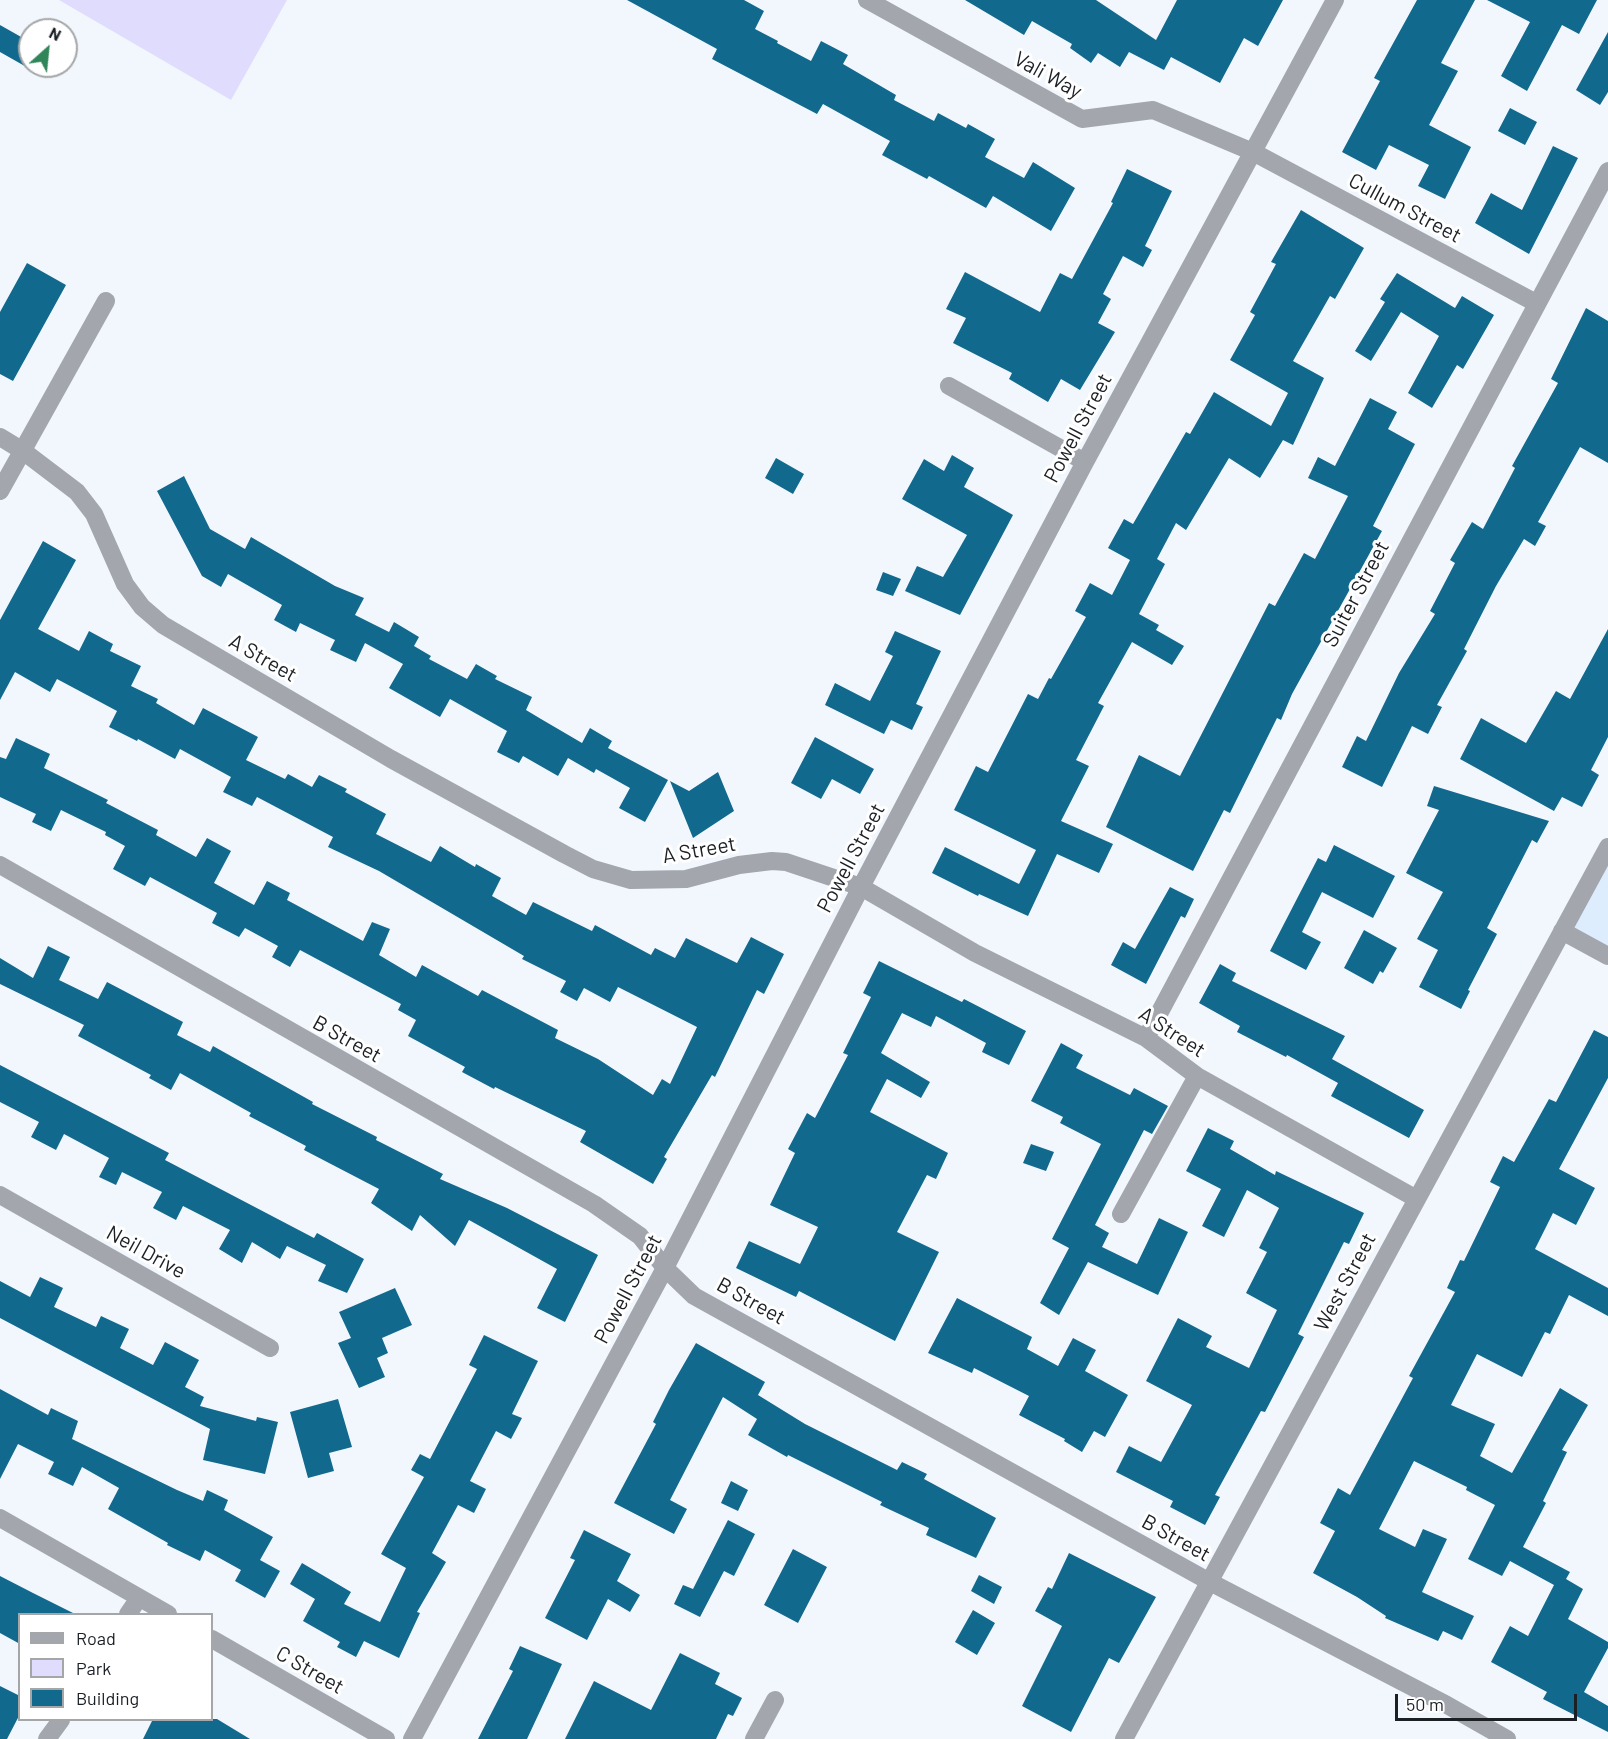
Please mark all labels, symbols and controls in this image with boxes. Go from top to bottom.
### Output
north arrow [18,18,78,78]
text: N [46,22,65,44]
street label: Vali Way [1009,46,1087,104]
street label: Cullum Street [1344,168,1466,248]
street label: Powell Street [1039,369,1117,487]
street label: Suiter Street [1318,537,1394,651]
street label: A Street [225,629,301,687]
street label: Powell Street [812,799,890,917]
street label: A Street [660,831,738,869]
street label: A Street [1134,1001,1210,1063]
street label: B Street [308,1010,386,1068]
street label: Neil Drive [102,1220,190,1284]
street label: West Street [1309,1229,1381,1335]
street label: Powell Street [589,1230,667,1348]
street label: B Street [712,1272,790,1330]
street label: B Street [1137,1509,1215,1567]
legend [18,1613,213,1721]
text: Road [76,1627,116,1649]
street label: C Street [272,1641,348,1699]
text: Park [76,1657,111,1679]
scale bar [1398,1682,1580,1720]
text: Building [76,1687,139,1709]
text: 50 m [1406,1693,1444,1715]

